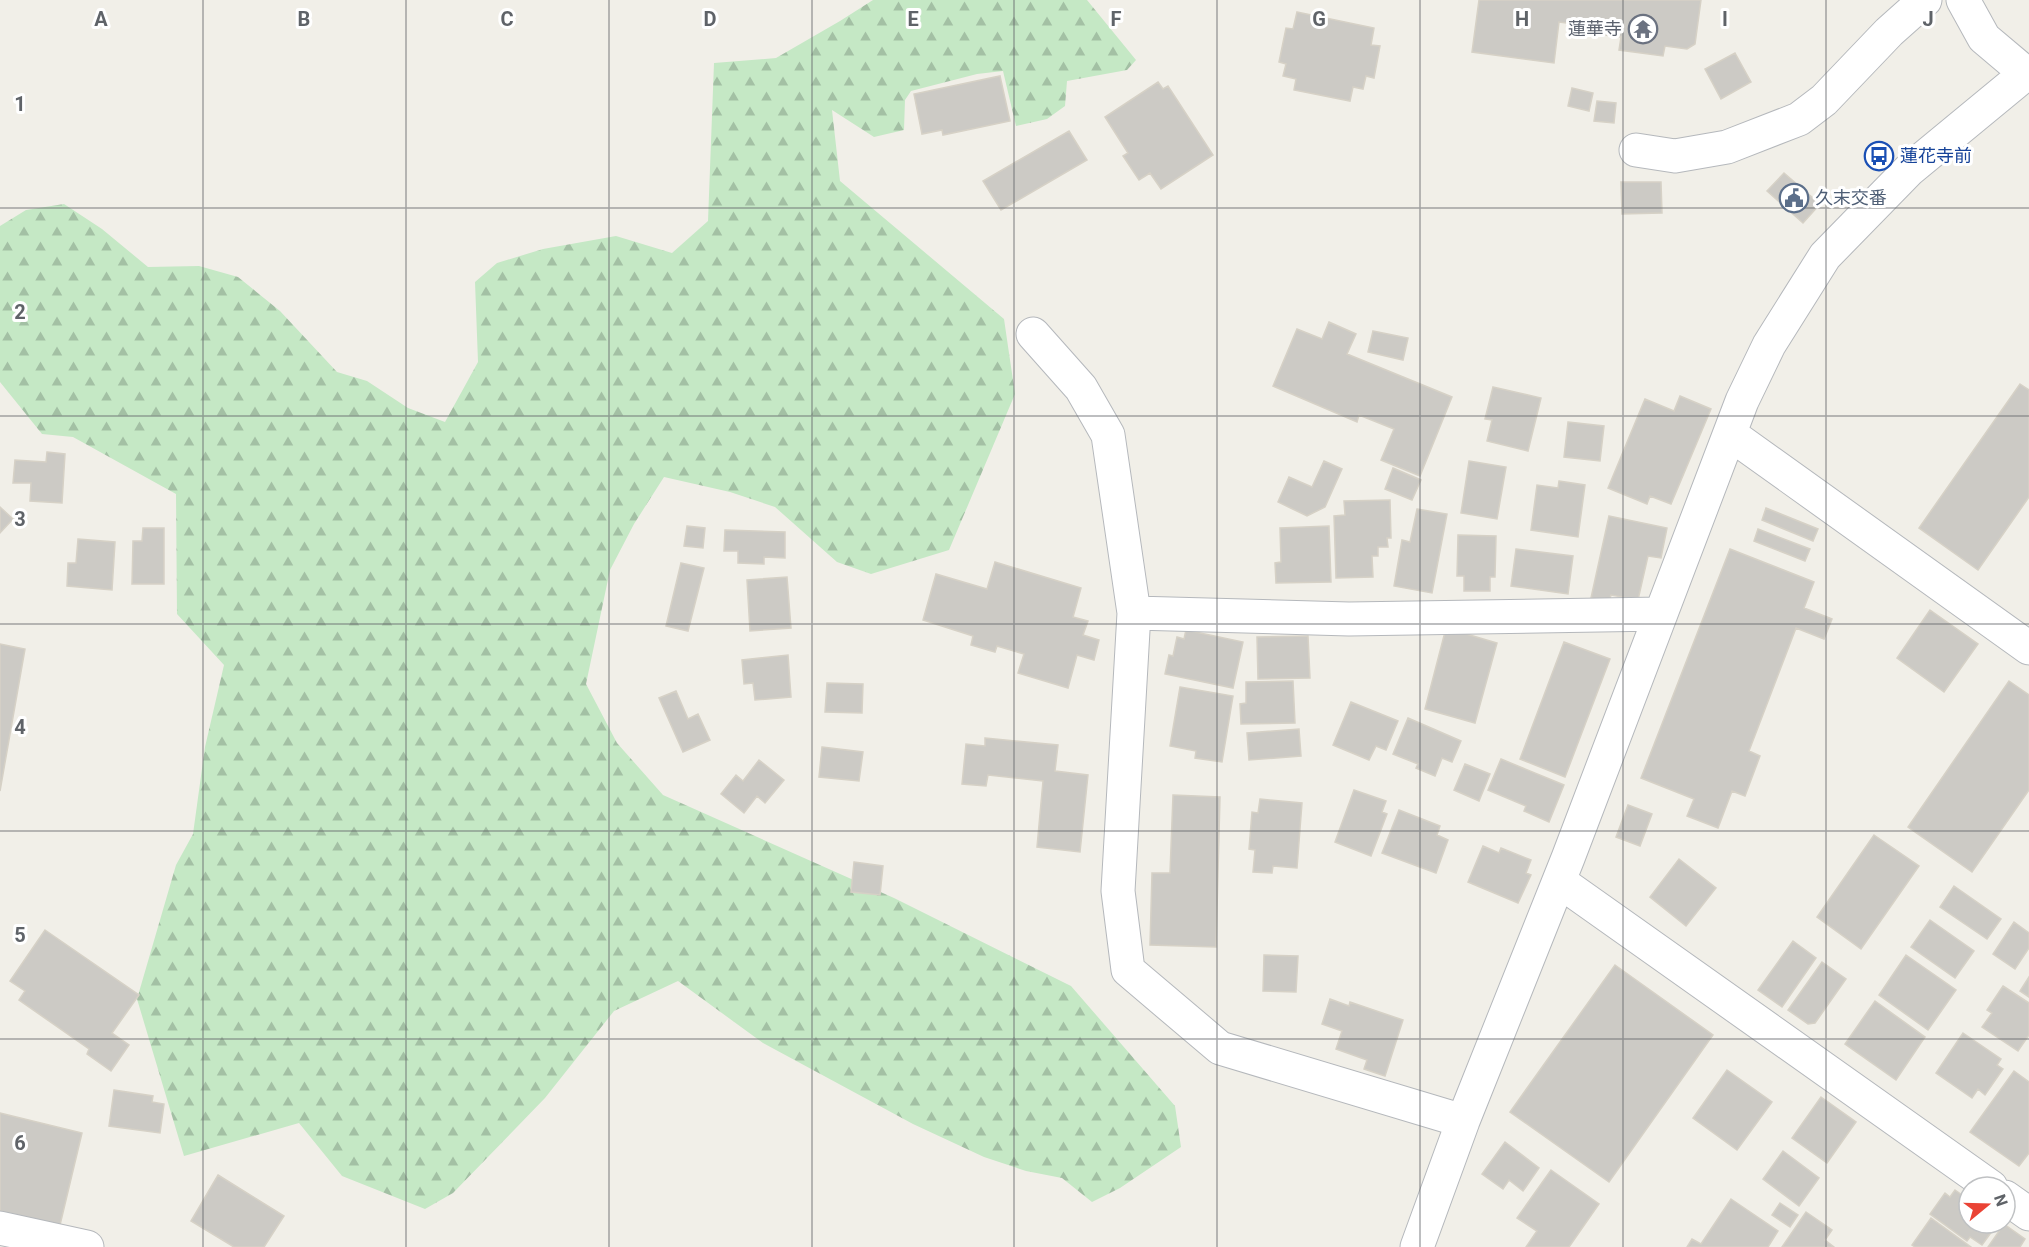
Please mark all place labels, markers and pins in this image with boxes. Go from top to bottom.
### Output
temple icon: 蓮華寺 [1627,13,1659,45]
place label: 蓮華寺 [1568,18,1622,39]
bus stop icon: 蓮花寺前 [1863,140,1895,172]
place label: 蓮花寺前 [1900,145,1972,166]
public building icon: 久末交番 [1778,182,1810,214]
place label: 久末交番 [1815,187,1887,208]

